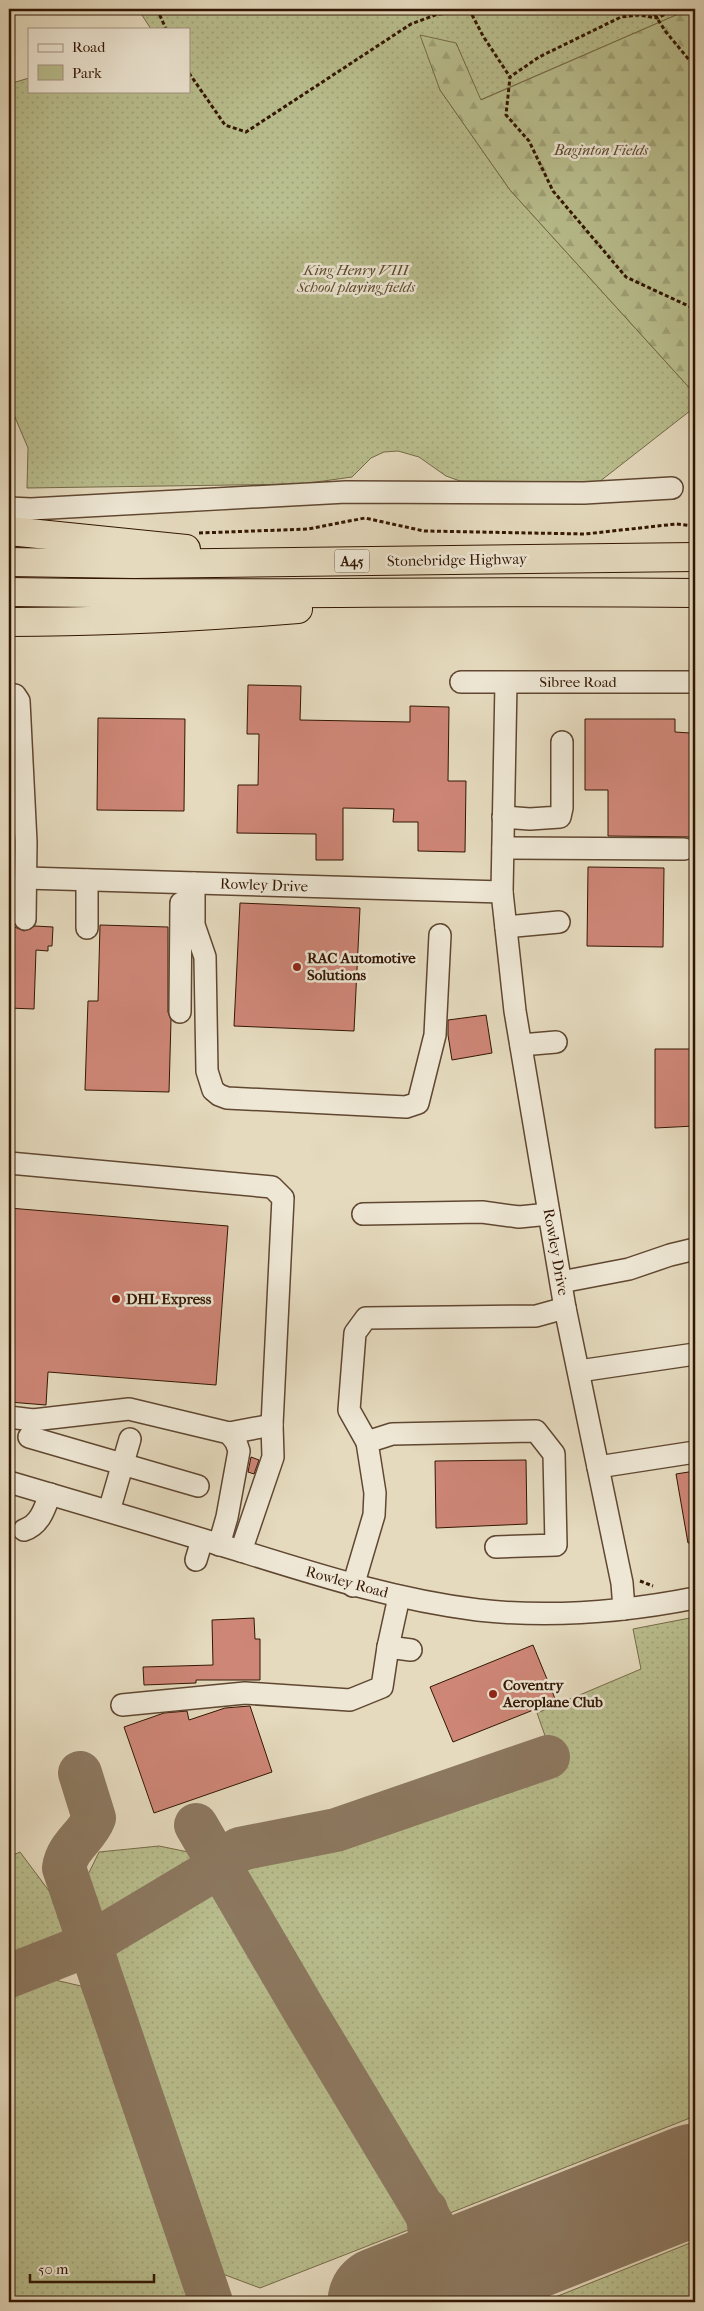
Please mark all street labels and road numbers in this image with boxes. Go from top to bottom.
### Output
road number: A45 [334,550,370,572]
street label: Stonebridge Highway [387,550,528,570]
street label: Sibree Road [539,673,618,691]
street label: Rowley Drive [220,874,309,896]
street label: Rowley Drive [539,1207,573,1298]
street label: Rowley Road [304,1562,391,1602]

